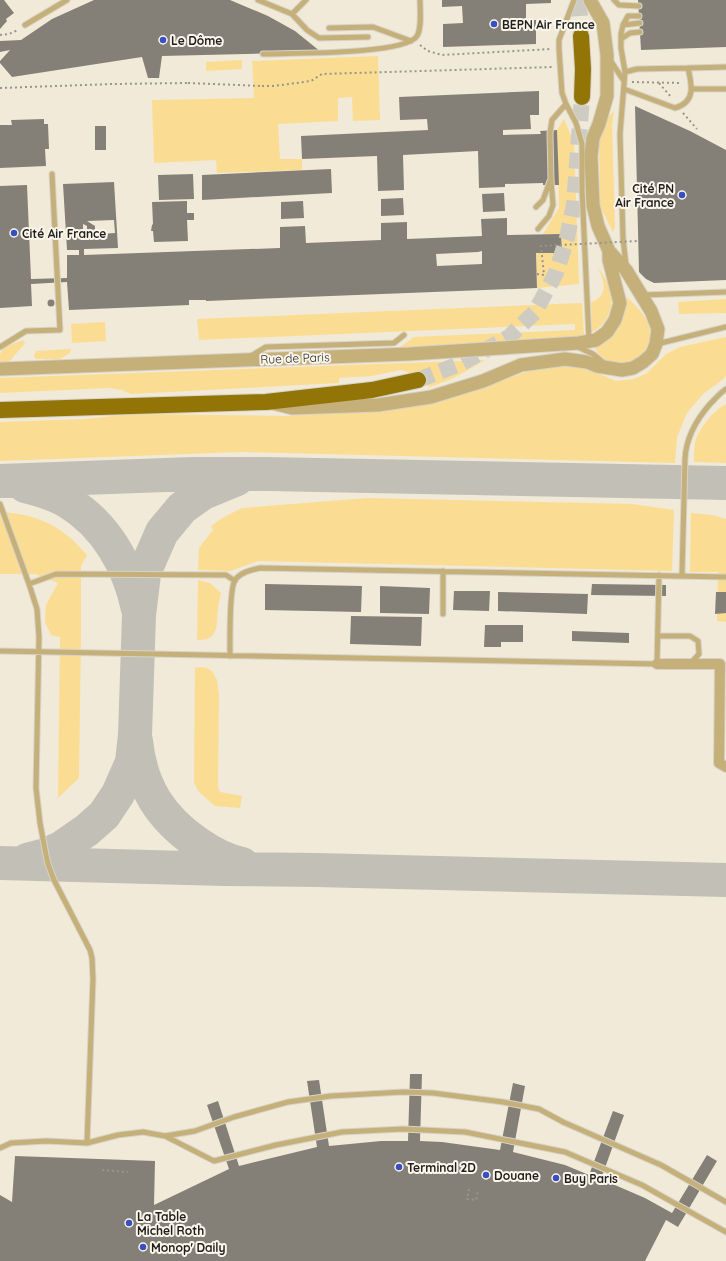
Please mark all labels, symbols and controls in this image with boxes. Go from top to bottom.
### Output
place label: BEPN Air France [502,17,595,32]
marker: BEPN Air France [489,19,499,29]
place label: Le Dôme [171,33,222,48]
marker: Le Dôme [158,35,168,45]
place label: Cité PN Air France [615,181,674,210]
marker: Cité PN Air France [677,190,687,200]
place label: Cité Air France [22,226,106,241]
marker: Cité Air France [9,228,19,238]
street label: Rue de Paris [260,349,330,367]
place label: Terminal 2D [407,1160,476,1175]
marker: Terminal 2D [394,1162,404,1172]
place label: Douane [494,1168,539,1183]
marker: Douane [481,1170,491,1180]
place label: Buy Paris [564,1171,618,1186]
marker: Buy Paris [551,1173,561,1183]
place label: La Table Michel Roth [137,1209,204,1238]
marker: La Table Michel Roth [124,1218,134,1228]
place label: Monop' Daily [151,1240,225,1255]
marker: Monop' Daily [138,1242,148,1252]

